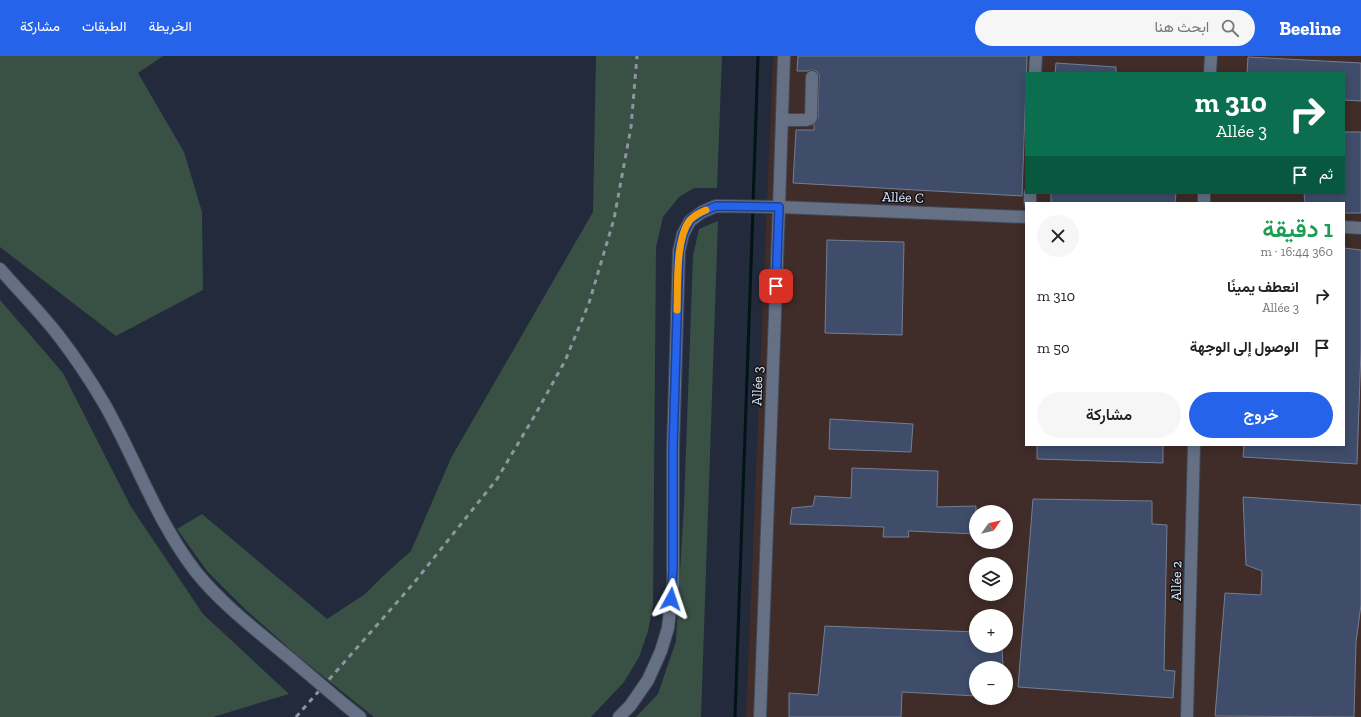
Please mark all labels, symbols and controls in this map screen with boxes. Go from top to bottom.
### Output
search box [975,10,1255,46]
icon: search [1219,17,1241,39]
text: Beeline [1279,17,1341,40]
text: مشاركة [20,18,60,35]
text: الطبقات [82,18,126,35]
text: الخريطة [148,18,192,35]
text: ابحث هنا [1154,18,1209,36]
text: 310 m [1195,86,1267,119]
icon: right [1281,88,1333,140]
text: Allée 3 [1216,120,1267,142]
icon: arrive [1289,164,1311,186]
text: ثم [1319,165,1333,183]
street label: Allée C [882,188,924,207]
text: 1 دقيقة [1262,214,1333,243]
button: close [1037,215,1079,257]
text: 360 m · 16:44 [1260,244,1333,259]
pin [759,269,793,303]
icon: arrive [765,275,787,297]
text: انعطف يمينًا [1227,278,1299,296]
icon: right [1311,285,1333,307]
text: 310 m [1037,287,1075,305]
text: Allée 3 [1262,300,1299,315]
icon: arrive [1311,337,1333,359]
text: الوصول إلى الوجهة [1190,338,1299,356]
text: 50 m [1037,339,1070,357]
street label: Allée 3 [748,366,767,406]
button: مشاركة [1037,392,1181,438]
button: خروج [1189,392,1333,438]
north arrow [969,505,1013,549]
map controls [969,505,1013,705]
button: layers [969,557,1013,601]
street label: Allée 2 [1168,561,1185,601]
position arrow [650,578,692,620]
button: + [969,609,1013,653]
button: − [969,661,1013,705]

